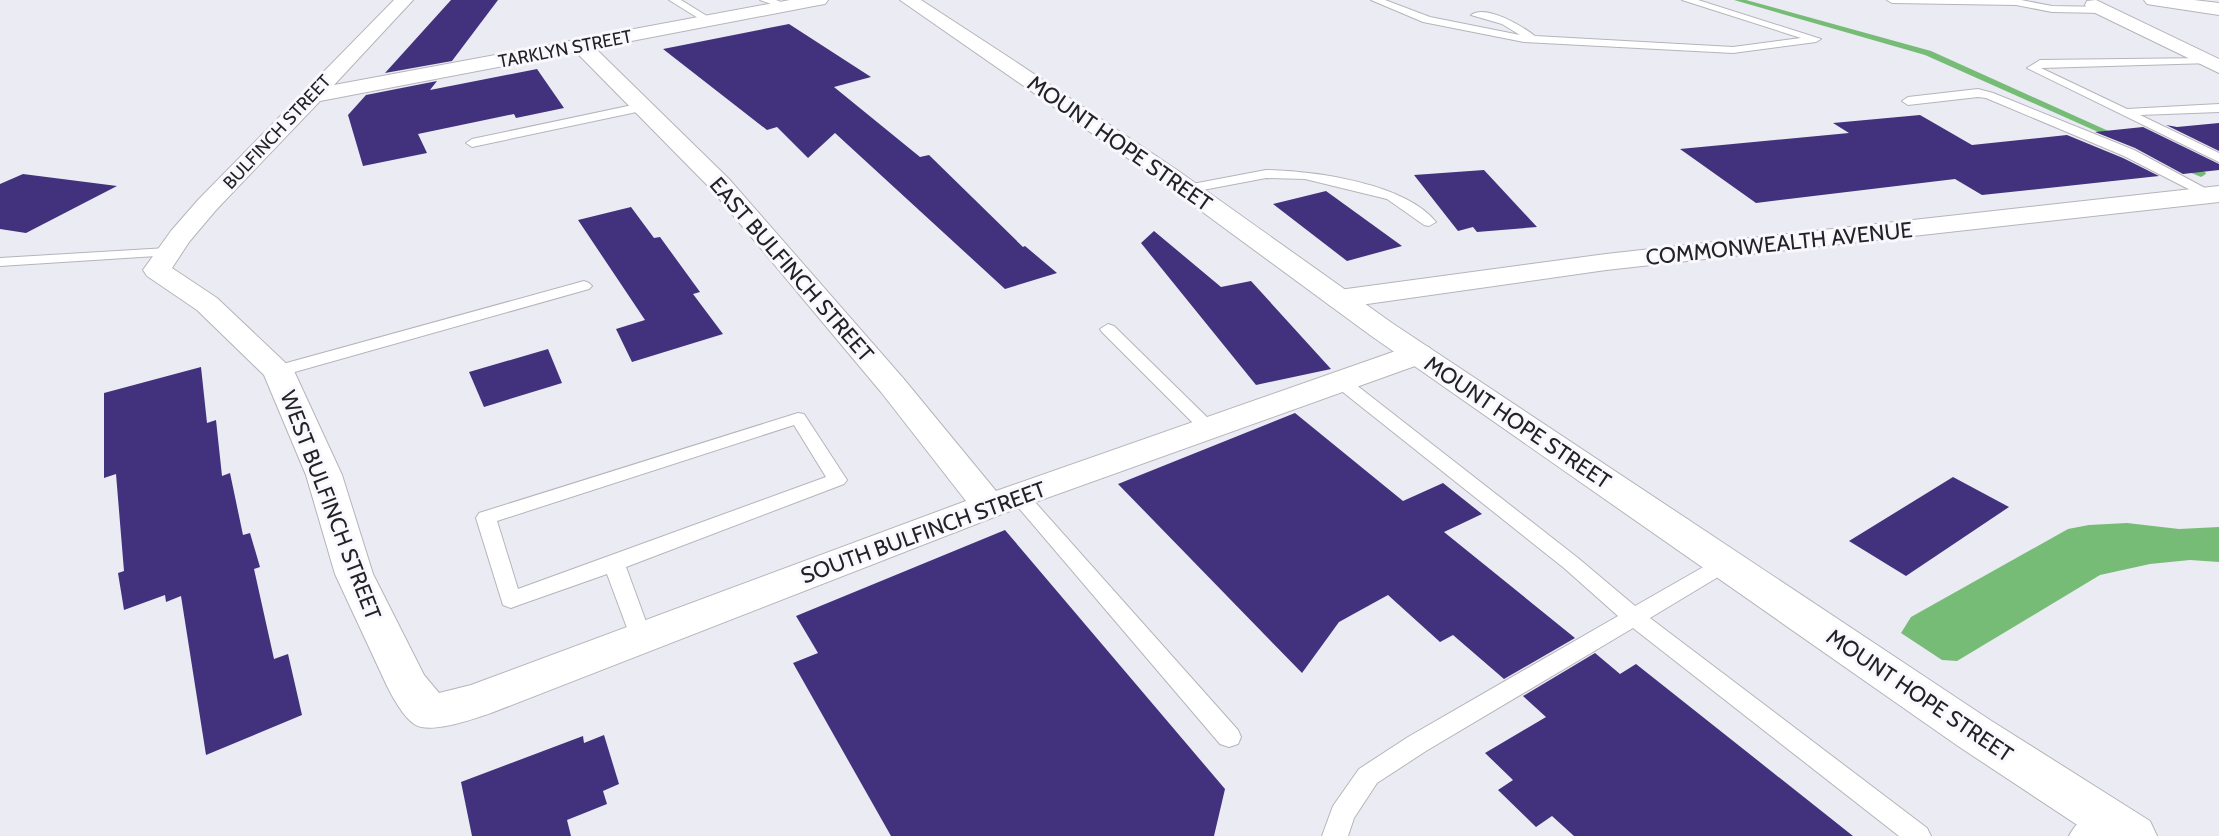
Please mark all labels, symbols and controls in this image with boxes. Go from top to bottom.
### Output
street label: TARKLYN STREET [496,25,634,73]
street label: BULFINCH STREET [219,70,336,194]
street label: MOUNT HOPE STREET [1022,70,1217,217]
street label: EAST BULFINCH STREET [704,171,879,367]
street label: COMMONWEALTH AVENUE [1644,216,1914,271]
street label: MOUNT HOPE STREET [1419,350,1616,495]
street label: WEST BULFINCH STREET [274,387,387,624]
street label: SOUTH BULFINCH STREET [797,475,1050,589]
street label: MOUNT HOPE STREET [1821,623,2018,768]

